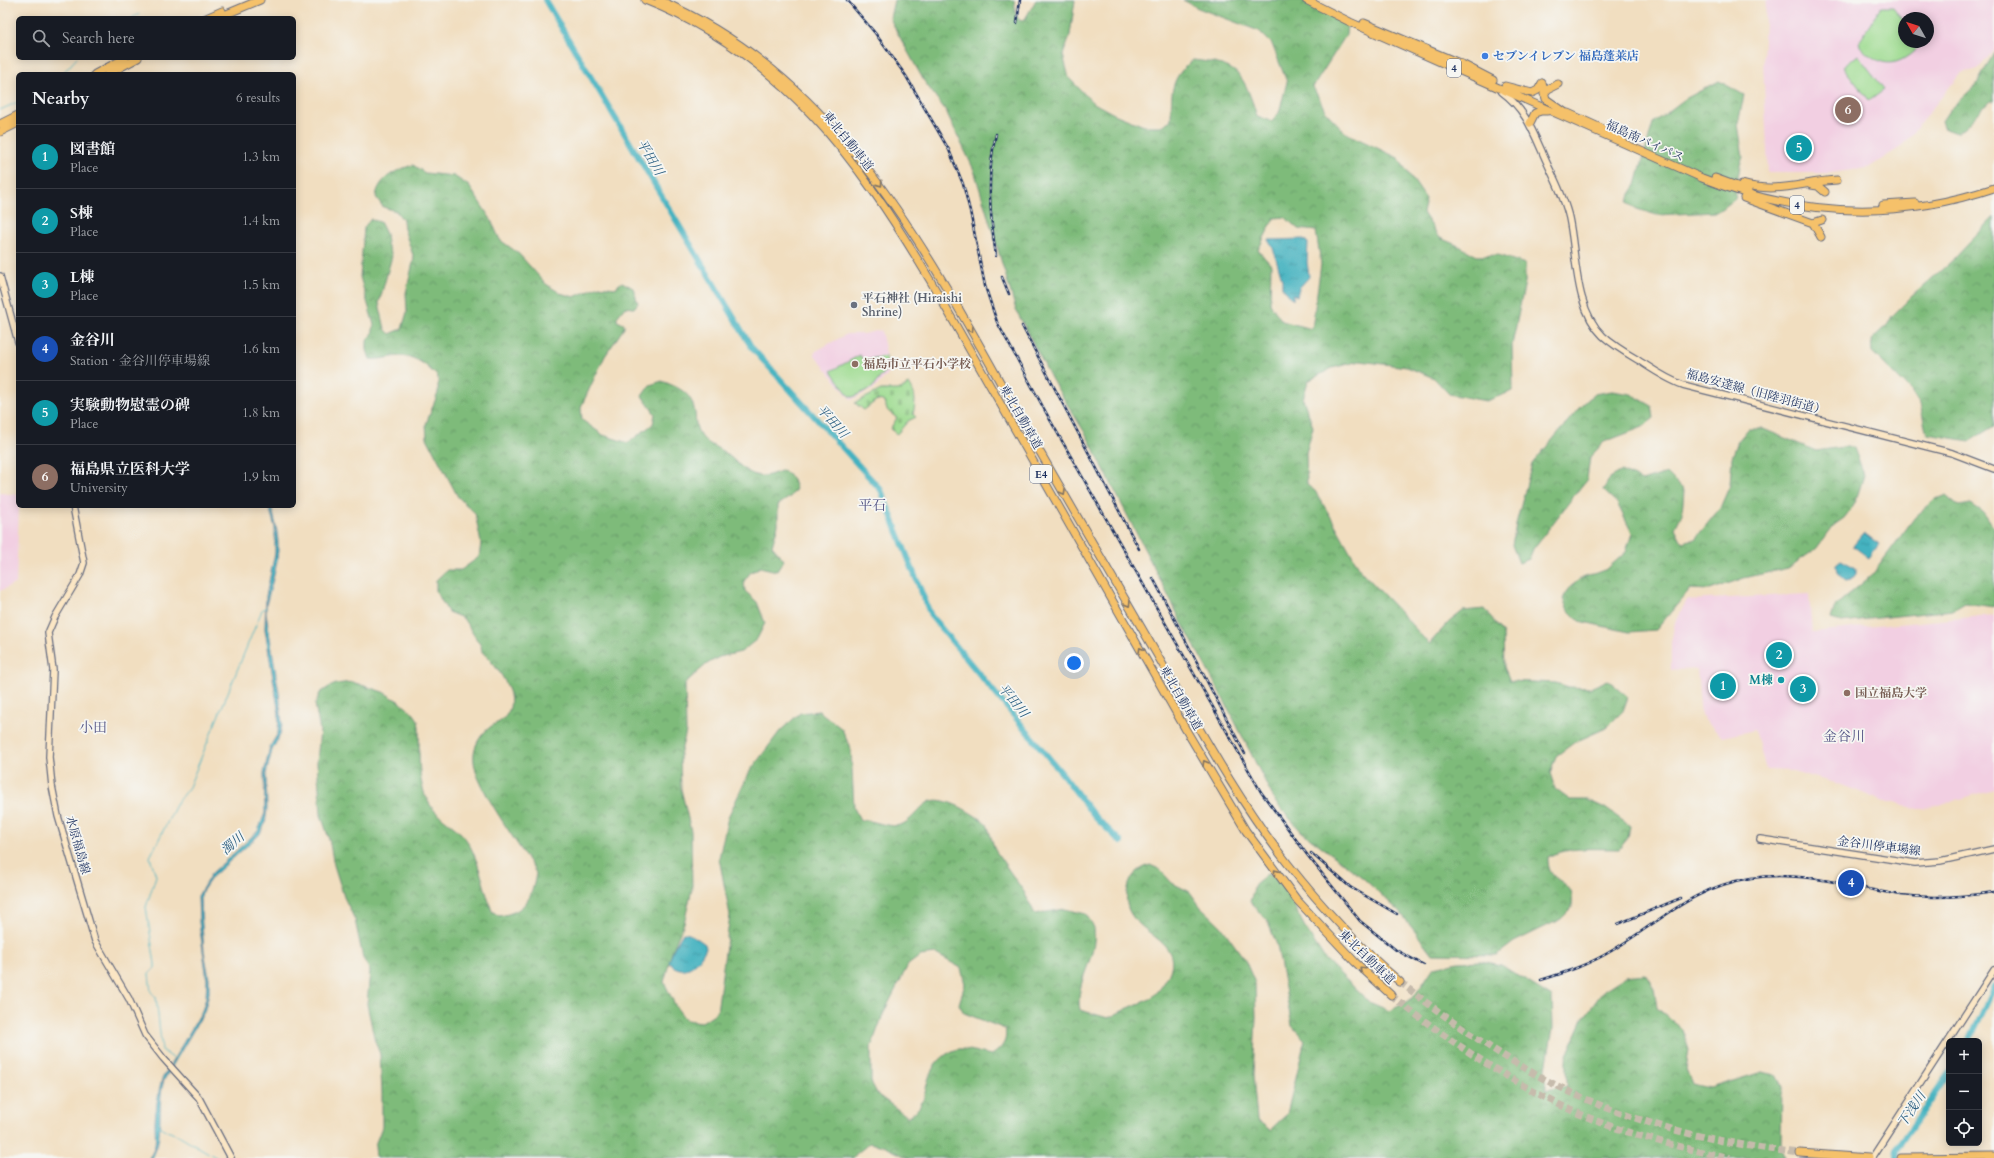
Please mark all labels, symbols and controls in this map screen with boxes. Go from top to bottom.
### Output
north arrow [1898,12,1934,48]
search box [16,16,296,60]
icon: search [30,27,52,49]
text: Search here [62,28,135,48]
place label: セブンイレブン 福島蓬莱店 [1493,48,1639,64]
marker: セブンイレブン 福島蓬莱店 [1480,51,1490,61]
road number: 4 [1447,59,1461,77]
text: Nearby [32,87,89,110]
text: 6 results [236,89,280,107]
pin: 6 [1835,95,1861,125]
street label: 東北自動車道 [819,108,877,174]
street label: 福島南バイパス [1603,117,1687,165]
pin: 5 [1786,133,1812,163]
water label: 平田川 [632,136,669,181]
text: 図書館 [70,139,115,159]
text: 1 [42,148,48,166]
text: 1.3 km [242,148,280,166]
text: Place [70,159,98,177]
one-way arrow [875,180,883,187]
road number: 4 [1790,196,1804,214]
text: S棟 [70,203,93,223]
text: 2 [42,212,48,230]
text: 1.4 km [242,212,280,230]
text: Place [70,223,98,241]
text: L棟 [70,267,95,287]
text: 3 [42,276,48,294]
text: 1.5 km [242,276,280,294]
text: Place [70,287,98,305]
place label: 平石神社 (Hiraishi Shrine) [862,290,962,320]
marker: 平石神社 (Hiraishi Shrine) [849,300,859,310]
one-way arrow [966,326,973,333]
text: 金谷川 [70,330,115,350]
text: 4 [42,340,48,358]
text: 1.6 km [242,340,280,358]
text: Station · 金谷川停車場線 [70,352,210,370]
place label: 福島市立平石小学校 [863,356,971,372]
marker: 福島市立平石小学校 [850,359,860,369]
street label: 福島安達線（旧陸羽街道） [1684,366,1828,418]
street label: 東北自動車道 [996,382,1046,452]
text: 実験動物慰霊の碑 [70,395,190,415]
water label: 平田川 [813,401,853,444]
text: 5 [42,404,48,422]
text: 1.8 km [242,404,280,422]
text: Place [70,415,98,433]
text: 福島県立医科大学 [70,459,190,479]
road number: E4 [1030,465,1052,483]
text: 6 [42,468,48,486]
text: 1.9 km [242,468,280,486]
text: University [70,479,128,497]
one-way arrow [1059,487,1066,495]
district label: 平石 [858,496,886,515]
one-way arrow [1124,600,1131,607]
pin: 2 [1766,640,1792,670]
one-way arrow [1138,647,1145,654]
your location [1064,653,1084,673]
street label: 東北自動車道 [1156,663,1206,733]
pin: 1 [1710,671,1736,701]
place label: M棟 [1749,672,1773,688]
pin: 3 [1790,674,1816,704]
marker: M棟 [1776,675,1786,685]
water label: 平田川 [994,680,1034,723]
place label: 国立福島大学 [1855,685,1927,701]
marker: 国立福島大学 [1842,688,1852,698]
district label: 小田 [79,718,107,737]
district label: 金谷川 [1823,727,1865,746]
one-way arrow [1203,760,1210,767]
street label: 水原福島線 [62,814,94,876]
water label: 濁川 [217,827,250,859]
street label: 金谷川停車場線 [1836,833,1922,859]
pin: 4 [1838,868,1864,898]
one-way arrow [1273,869,1280,876]
street label: 東北自動車道 [1336,926,1398,988]
one-way arrow [1359,966,1367,973]
map controls [1946,1038,1982,1146]
button: + [1946,1038,1982,1074]
button: − [1946,1074,1982,1110]
water label: 下浅川 [1893,1087,1931,1131]
button: locate [1946,1110,1982,1146]

